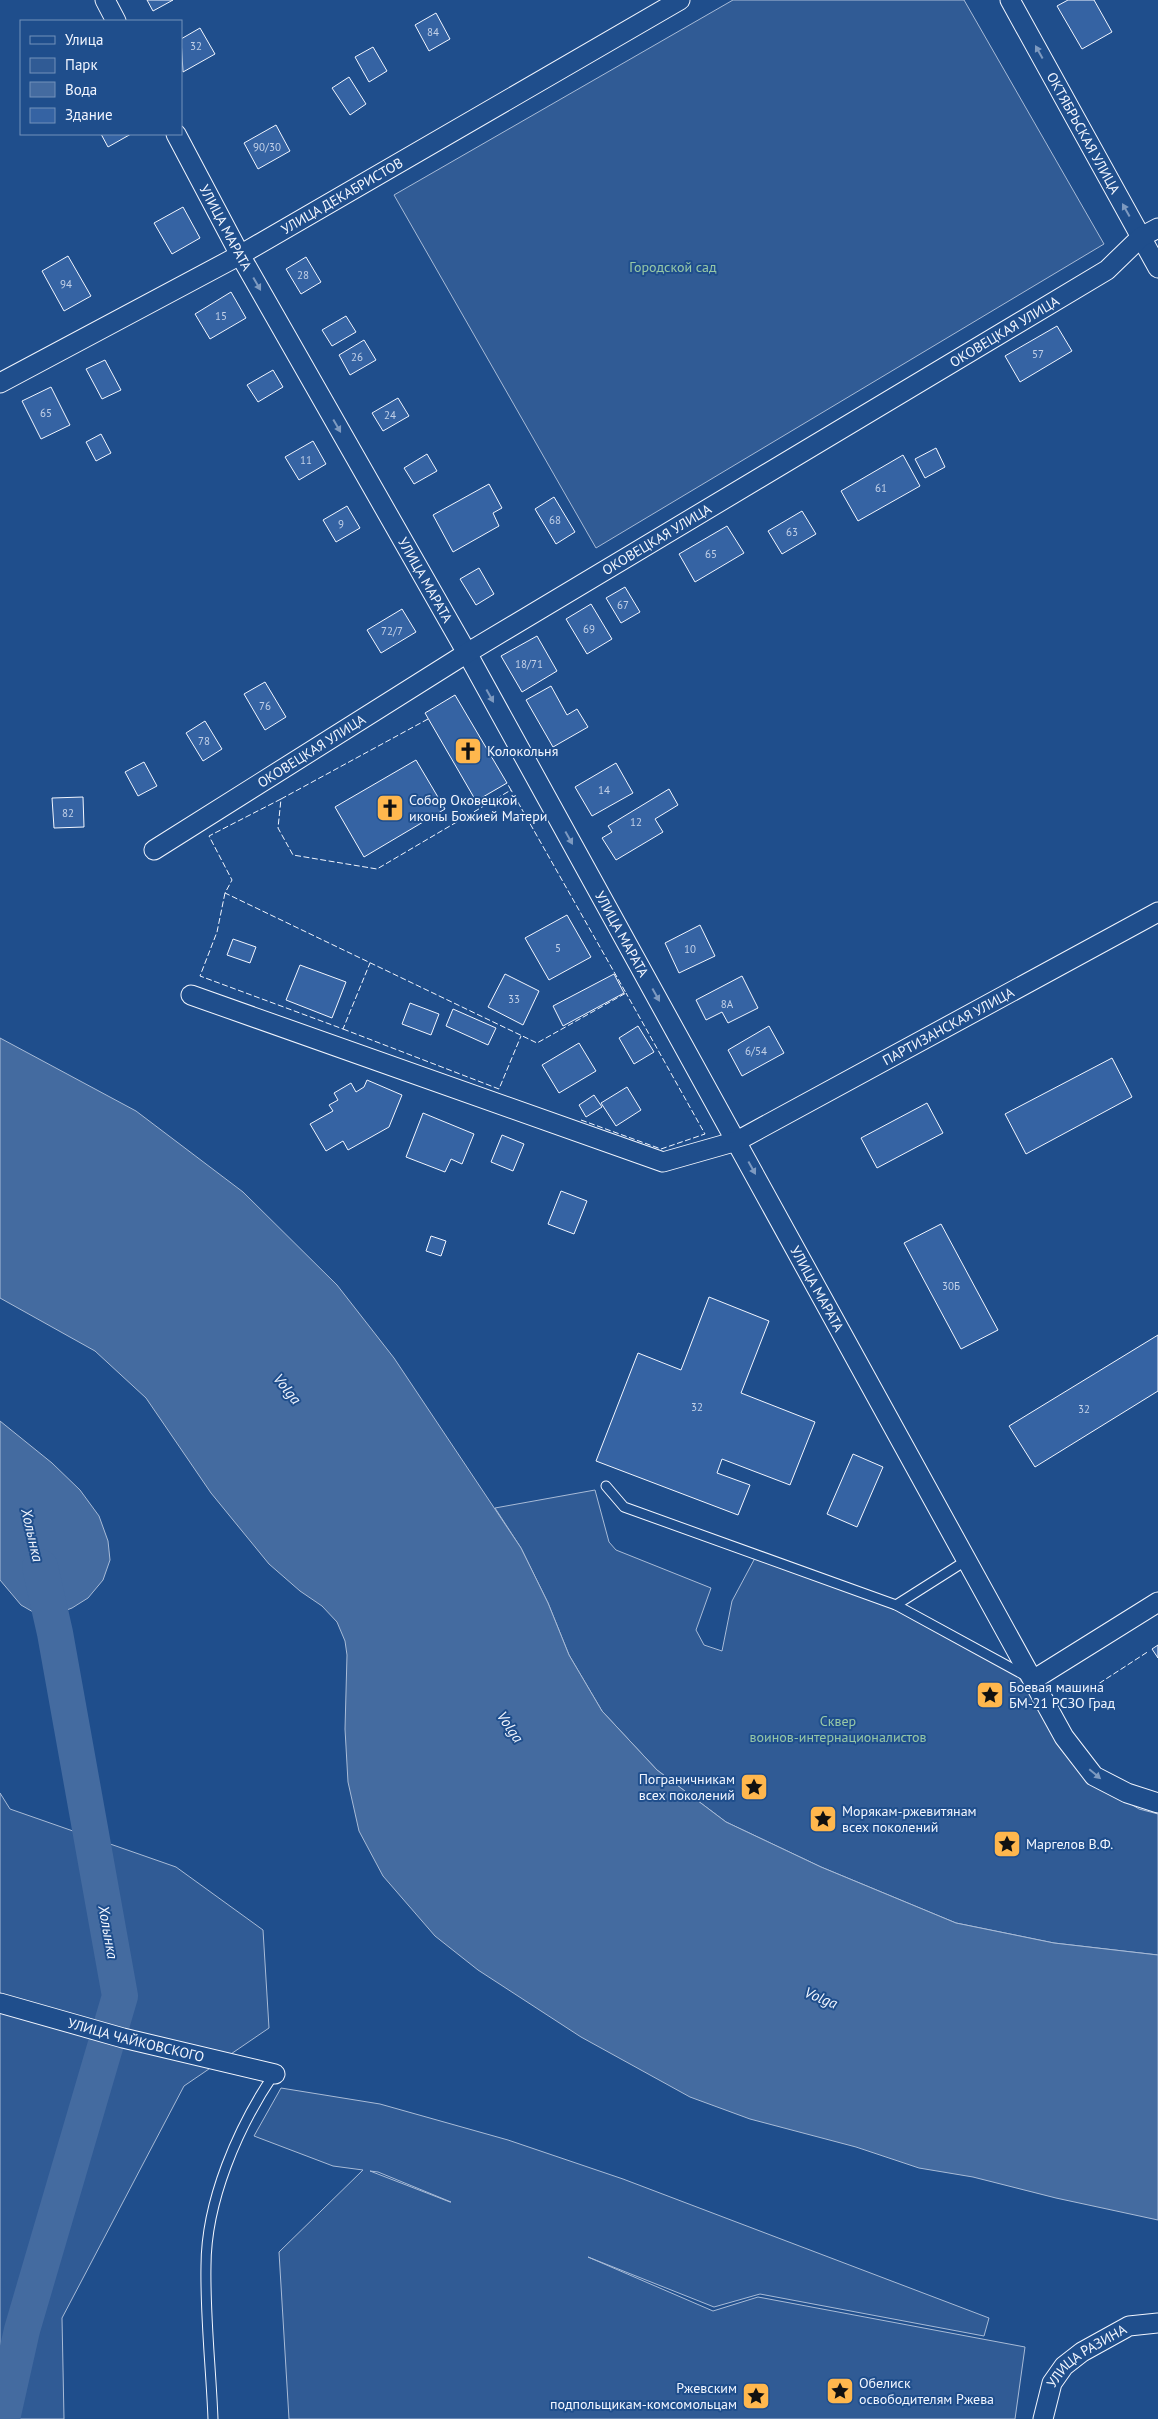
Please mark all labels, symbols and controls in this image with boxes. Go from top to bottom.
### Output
legend [20,20,182,135]
house number: 84 [427,25,439,39]
text: Улица [65,30,103,49]
house number: 32 [190,39,202,53]
one-way arrow [1035,45,1043,59]
text: Парк [65,55,98,74]
street label: ОКТЯБРЬСКАЯ УЛИЦА [1043,69,1125,198]
text: Вода [65,80,97,99]
text: Здание [65,105,113,124]
house number: 90/30 [253,140,281,154]
street label: УЛИЦА ДЕКАБРИСТОВ [278,154,406,238]
street label: УЛИЦА МАРАТА [195,181,256,275]
one-way arrow [1122,202,1130,217]
park label: Городской сад [629,258,717,276]
house number: 28 [297,268,309,282]
house number: 94 [60,277,72,291]
one-way arrow [253,277,261,292]
street label: ОКОВЕЦКАЯ УЛИЦА [946,291,1063,371]
house number: 15 [215,309,227,323]
house number: 57 [1032,347,1044,361]
house number: 26 [351,350,363,364]
house number: 65 [40,406,52,420]
house number: 24 [384,408,396,422]
one-way arrow [333,419,342,432]
house number: 11 [300,453,312,467]
house number: 61 [875,481,887,495]
street label: ОКОВЕЦКАЯ УЛИЦА [599,499,715,579]
house number: 68 [549,513,561,527]
house number: 9 [338,517,344,531]
house number: 63 [786,525,798,539]
street label: УЛИЦА МАРАТА [394,534,457,626]
house number: 65 [705,547,717,561]
house number: 67 [617,598,629,612]
house number: 69 [583,622,595,636]
house number: 72/7 [381,624,403,638]
house number: 18/71 [515,657,543,671]
one-way arrow [486,688,494,703]
house number: 76 [259,699,271,713]
street label: ОКОВЕЦКАЯ УЛИЦА [254,710,369,792]
house number: 78 [198,734,210,748]
church icon: Колокольня [453,736,483,766]
place label: Колокольня [487,742,558,760]
house number: 14 [598,783,610,797]
place label: Собор Оковецкой иконы Божией Матери [409,791,547,825]
church icon: Собор Оковецкой иконы Божией Матери [375,793,405,823]
house number: 82 [62,806,74,820]
house number: 12 [630,815,642,829]
one-way arrow [565,830,573,845]
street label: УЛИЦА МАРАТА [591,888,653,981]
house number: 5 [555,941,561,955]
house number: 10 [684,942,696,956]
street label: ПАРТИЗАНСКАЯ УЛИЦА [879,983,1018,1069]
one-way arrow [652,988,660,1003]
house number: 33 [508,992,520,1006]
house number: 8А [721,997,734,1011]
house number: 6/54 [745,1044,767,1058]
one-way arrow [747,1161,756,1175]
street label: УЛИЦА МАРАТА [786,1243,848,1336]
house number: 30Б [942,1279,960,1293]
water label: Volga [269,1369,306,1408]
house number: 32 [691,1400,703,1414]
house number: 32 [1078,1402,1090,1416]
water label: Холынка [17,1505,48,1564]
place label: Боевая машина БМ-21 РСЗО Град [1009,1678,1115,1712]
place icon: Боевая машина БМ-21 РСЗО Град [975,1680,1005,1710]
water label: Volga [493,1707,528,1747]
park label: Сквер воинов-интернационалистов [750,1712,926,1746]
one-way arrow [1088,1769,1101,1780]
place label: Пограничникам всех поколений [639,1770,735,1804]
place icon: Пограничникам всех поколений [739,1772,769,1802]
place label: Морякам-ржевитянам всех поколений [842,1802,977,1836]
place icon: Морякам-ржевитянам всех поколений [808,1804,838,1834]
place icon: Маргелов В.Ф. [992,1829,1022,1859]
place label: Маргелов В.Ф. [1026,1835,1113,1853]
water label: Холынка [94,1903,123,1961]
water label: Volga [802,1982,841,2013]
street label: УЛИЦА ЧАЙКОВСКОГО [66,2014,206,2066]
street label: УЛИЦА РАЗИНА [1043,2320,1130,2391]
place label: Обелиск освободителям Ржева [859,2374,994,2408]
place icon: Обелиск освободителям Ржева [825,2376,855,2406]
place label: Ржевским подпольщикам-комсомольцам [550,2379,737,2413]
place icon: Ржевским подпольщикам-комсомольцам [741,2381,771,2411]

